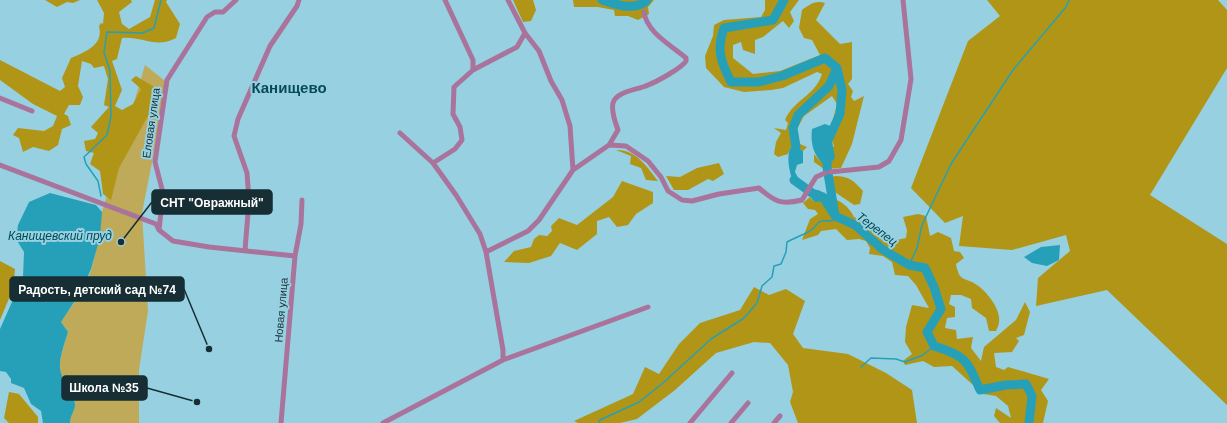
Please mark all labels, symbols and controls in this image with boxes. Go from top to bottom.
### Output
district label: Канищево [251,79,327,96]
street label: Еловая улица [140,86,162,159]
callout: СНТ "Овражный" [152,190,272,214]
text: СНТ "Овражный" [160,196,264,210]
water label: Терепец [854,209,900,249]
water label: Канищевский пруд [8,229,112,243]
street label: Новая улица [272,276,290,343]
callout: Радость, детский сад №74 [10,277,184,301]
text: Радость, детский сад №74 [18,283,176,297]
callout: Школа №35 [62,376,147,400]
text: Школа №35 [69,381,139,395]

